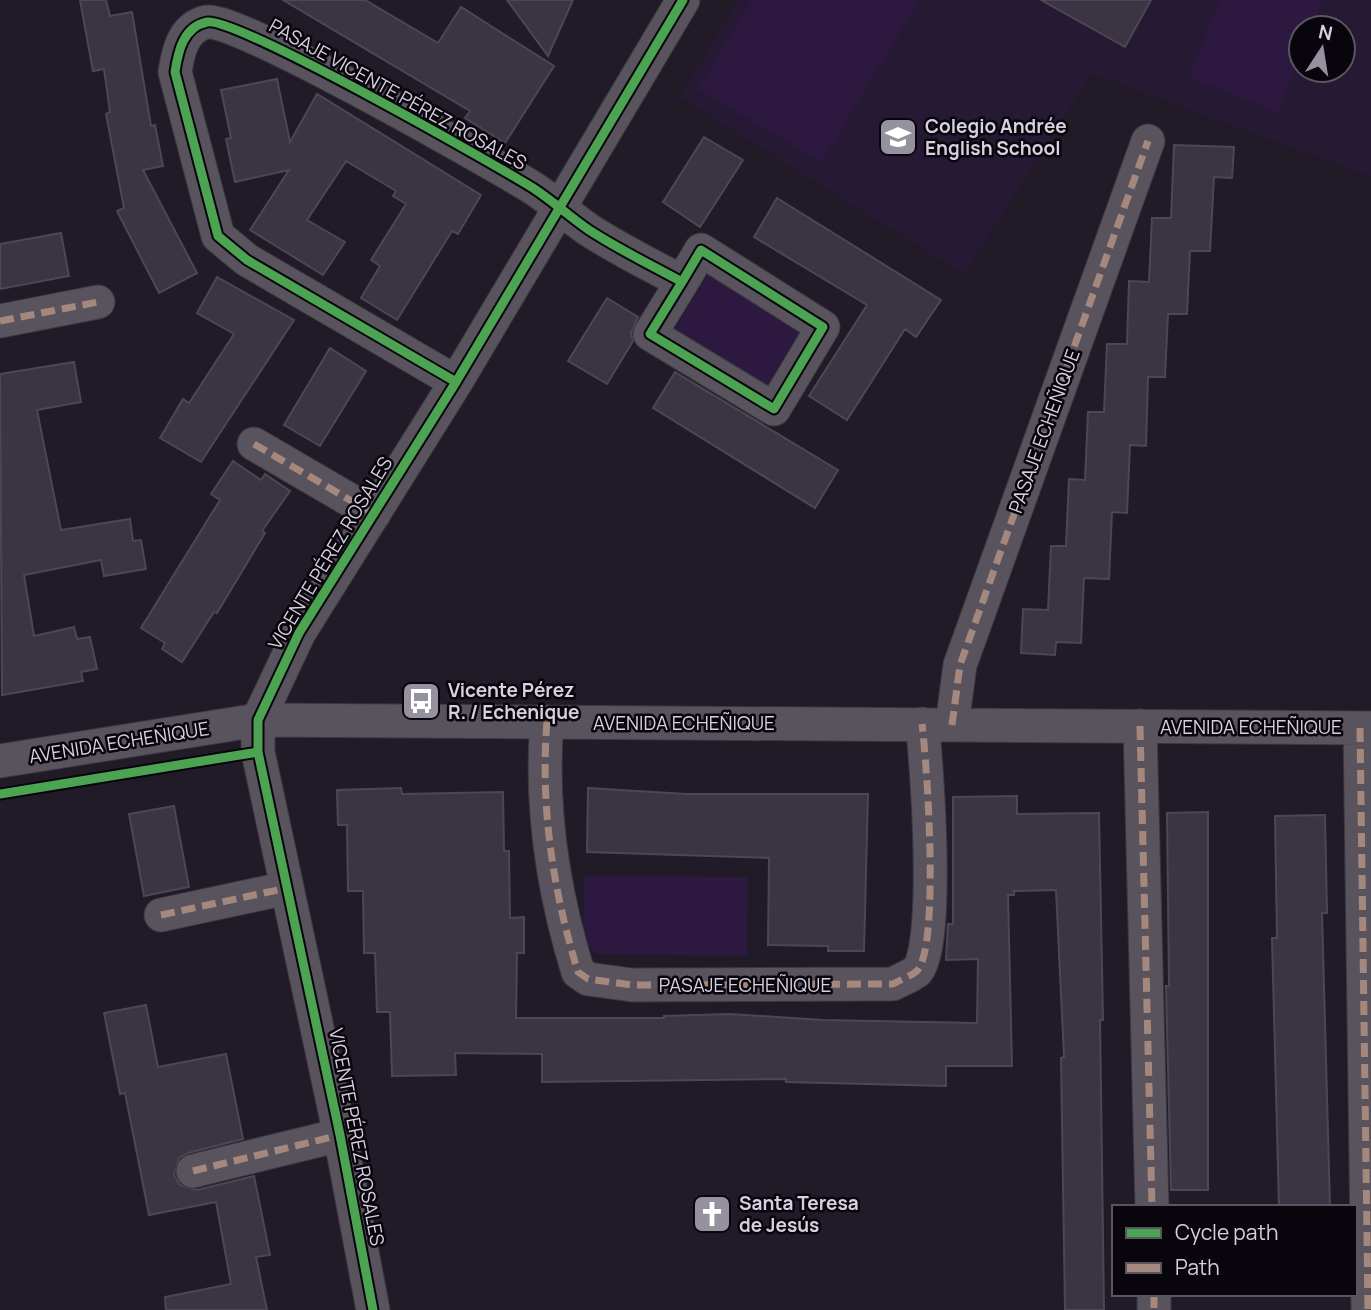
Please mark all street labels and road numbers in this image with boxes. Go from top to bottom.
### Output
street label: PASAJE VICENTE PÉREZ ROSALES [265,12,532,176]
street label: PASAJE ECHEÑIQUE [1002,345,1086,517]
street label: VICENTE PÉREZ ROSALES [262,451,398,654]
street label: AVENIDA ECHEÑIQUE [593,710,775,736]
street label: AVENIDA ECHEÑIQUE [1160,714,1342,740]
street label: AVENIDA ECHEÑIQUE [27,715,211,769]
street label: PASAJE ECHEÑIQUE [659,972,831,998]
street label: VICENTE PÉREZ ROSALES [323,1026,391,1248]

